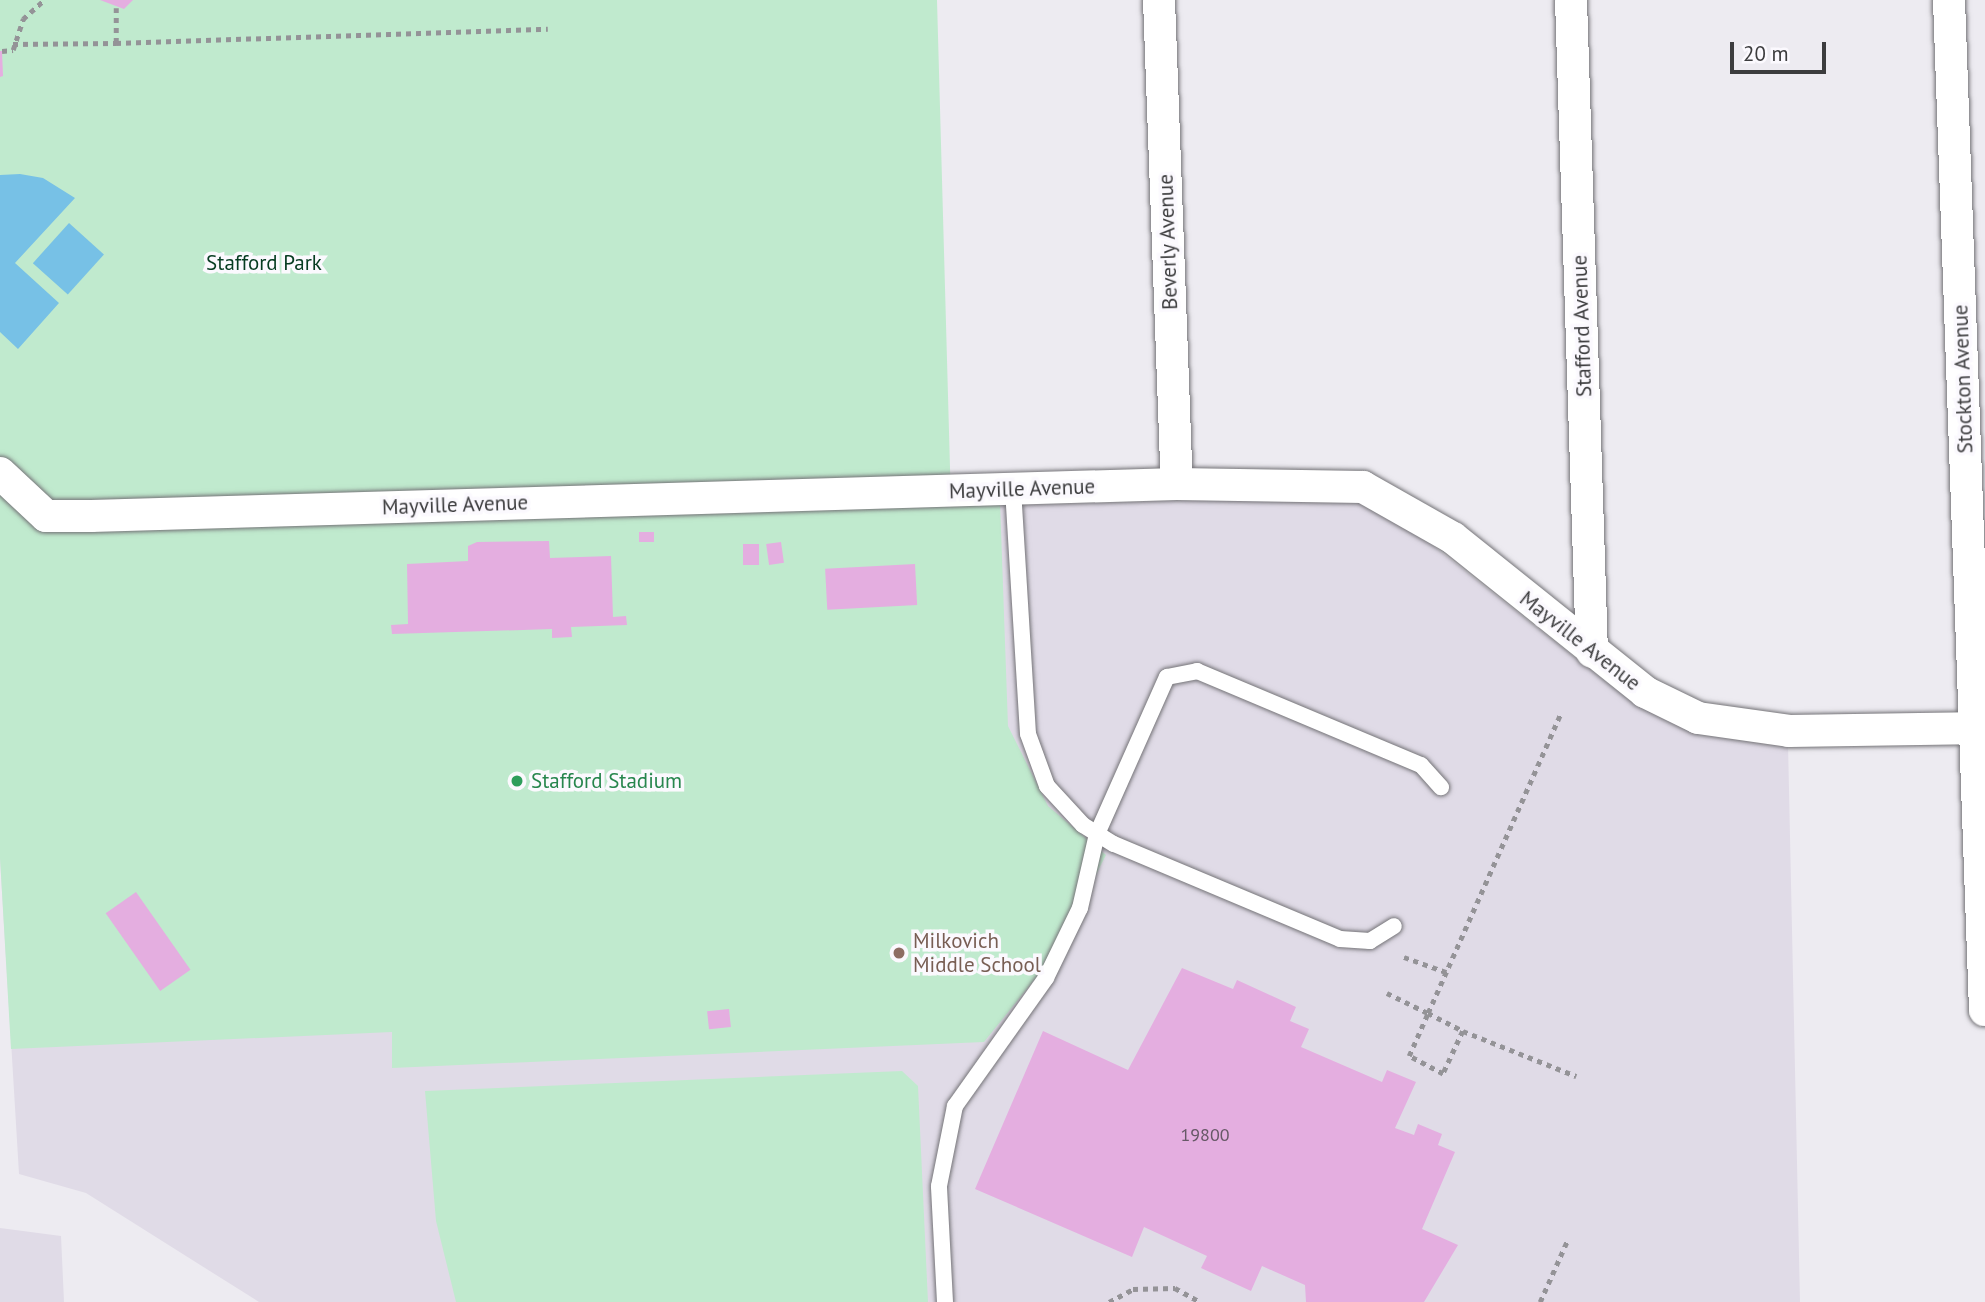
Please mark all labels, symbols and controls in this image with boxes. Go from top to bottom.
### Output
scale bar [1733,28,1829,72]
text: 20 m [1743,40,1789,67]
street label: Beverly Avenue [1153,173,1183,311]
park label: Stafford Park [206,250,322,276]
street label: Stafford Avenue [1567,254,1597,398]
street label: Stockton Avenue [1948,304,1978,454]
street label: Mayville Avenue [948,474,1096,504]
street label: Mayville Avenue [381,490,529,520]
street label: Mayville Avenue [1514,586,1646,696]
place label: Stafford Stadium [531,768,682,794]
marker: Stafford Stadium [509,773,525,789]
place label: Milkovich Middle School [913,928,1041,978]
marker: Milkovich Middle School [891,945,907,961]
house number: 19800 [1180,1124,1230,1146]

